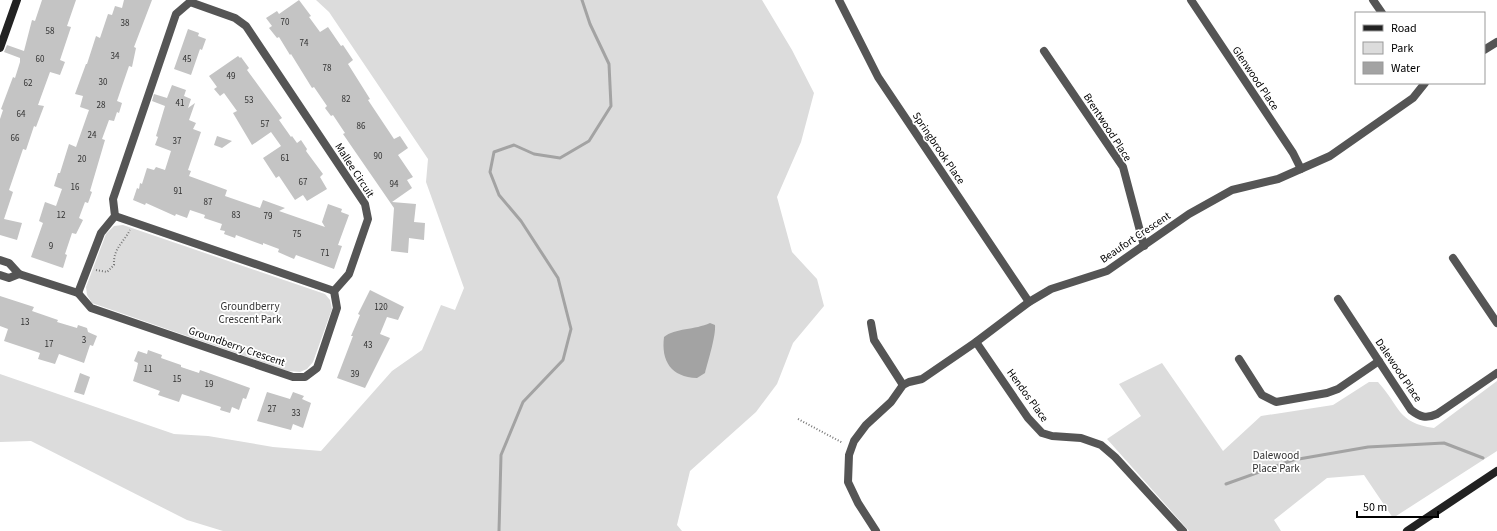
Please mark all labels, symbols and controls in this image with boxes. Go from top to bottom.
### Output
legend [1355,12,1485,84]
house number: 70 [281,16,290,29]
house number: 38 [121,17,130,30]
text: Road [1391,20,1417,37]
house number: 58 [46,25,55,38]
house number: 74 [300,37,309,50]
text: Park [1391,40,1413,57]
street label: Glenwood Place [1229,43,1283,114]
house number: 34 [111,50,120,63]
house number: 60 [36,53,45,66]
house number: 45 [183,53,192,66]
text: Water [1391,60,1421,77]
house number: 78 [323,62,332,75]
house number: 49 [227,70,236,83]
house number: 30 [99,76,108,89]
house number: 62 [24,77,33,90]
street label: Brentwood Place [1080,90,1135,165]
house number: 82 [342,93,351,106]
house number: 53 [245,94,254,107]
house number: 41 [176,97,184,110]
house number: 28 [97,99,106,112]
house number: 64 [17,108,26,121]
street label: Springbrook Place [909,109,969,188]
house number: 57 [261,118,270,131]
house number: 86 [357,120,366,133]
house number: 24 [88,129,97,142]
house number: 66 [11,132,20,145]
house number: 37 [173,135,182,148]
street label: Mallee Circuit [331,140,378,201]
house number: 90 [374,150,383,163]
house number: 61 [281,152,289,165]
house number: 20 [78,153,87,166]
house number: 67 [299,176,308,189]
house number: 94 [390,178,399,191]
house number: 16 [71,181,80,194]
house number: 91 [174,185,182,198]
house number: 87 [204,196,213,209]
street label: Beaufort Crescent [1097,208,1174,267]
house number: 12 [57,209,66,222]
house number: 83 [232,209,241,222]
house number: 79 [264,210,273,223]
house number: 75 [293,228,302,241]
house number: 9 [49,240,54,253]
house number: 71 [321,247,329,260]
park label: Groundberry Crescent Park [219,299,282,327]
house number: 120 [374,301,388,314]
house number: 13 [21,316,30,329]
street label: Groundberry Crescent [186,323,287,370]
house number: 3 [82,334,87,347]
street label: Dalewood Place [1372,336,1426,405]
house number: 17 [45,338,54,351]
house number: 43 [364,339,373,352]
house number: 11 [144,363,152,376]
street label: Hendos Place [1003,366,1052,425]
house number: 39 [351,368,360,381]
house number: 15 [173,373,182,386]
house number: 19 [205,378,214,391]
house number: 27 [268,403,277,416]
house number: 33 [292,407,301,420]
park label: Dalewood Place Park [1252,448,1300,476]
scale bar [1357,493,1438,519]
text: 50 m [1363,499,1387,516]

